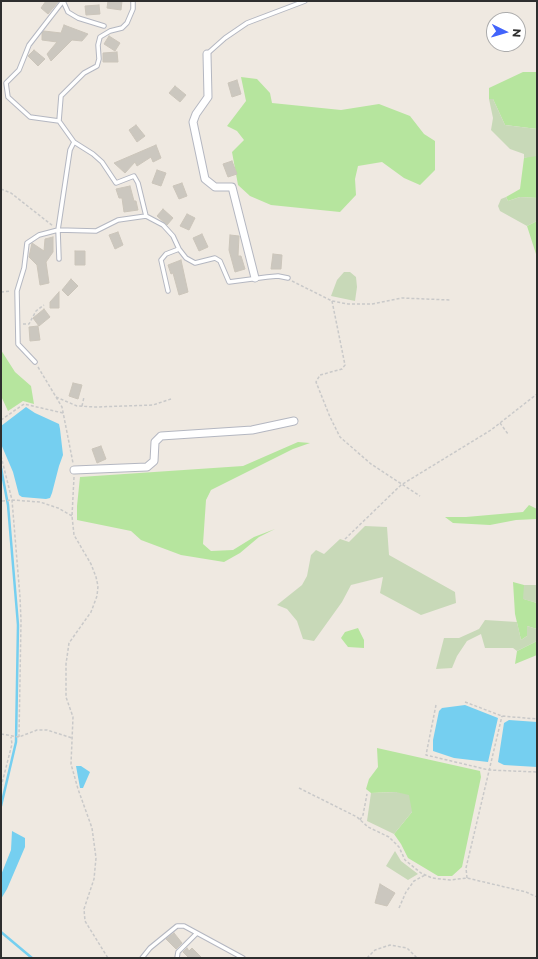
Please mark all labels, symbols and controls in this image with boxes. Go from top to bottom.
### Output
north arrow [486,12,526,52]
text: N [510,28,524,38]

